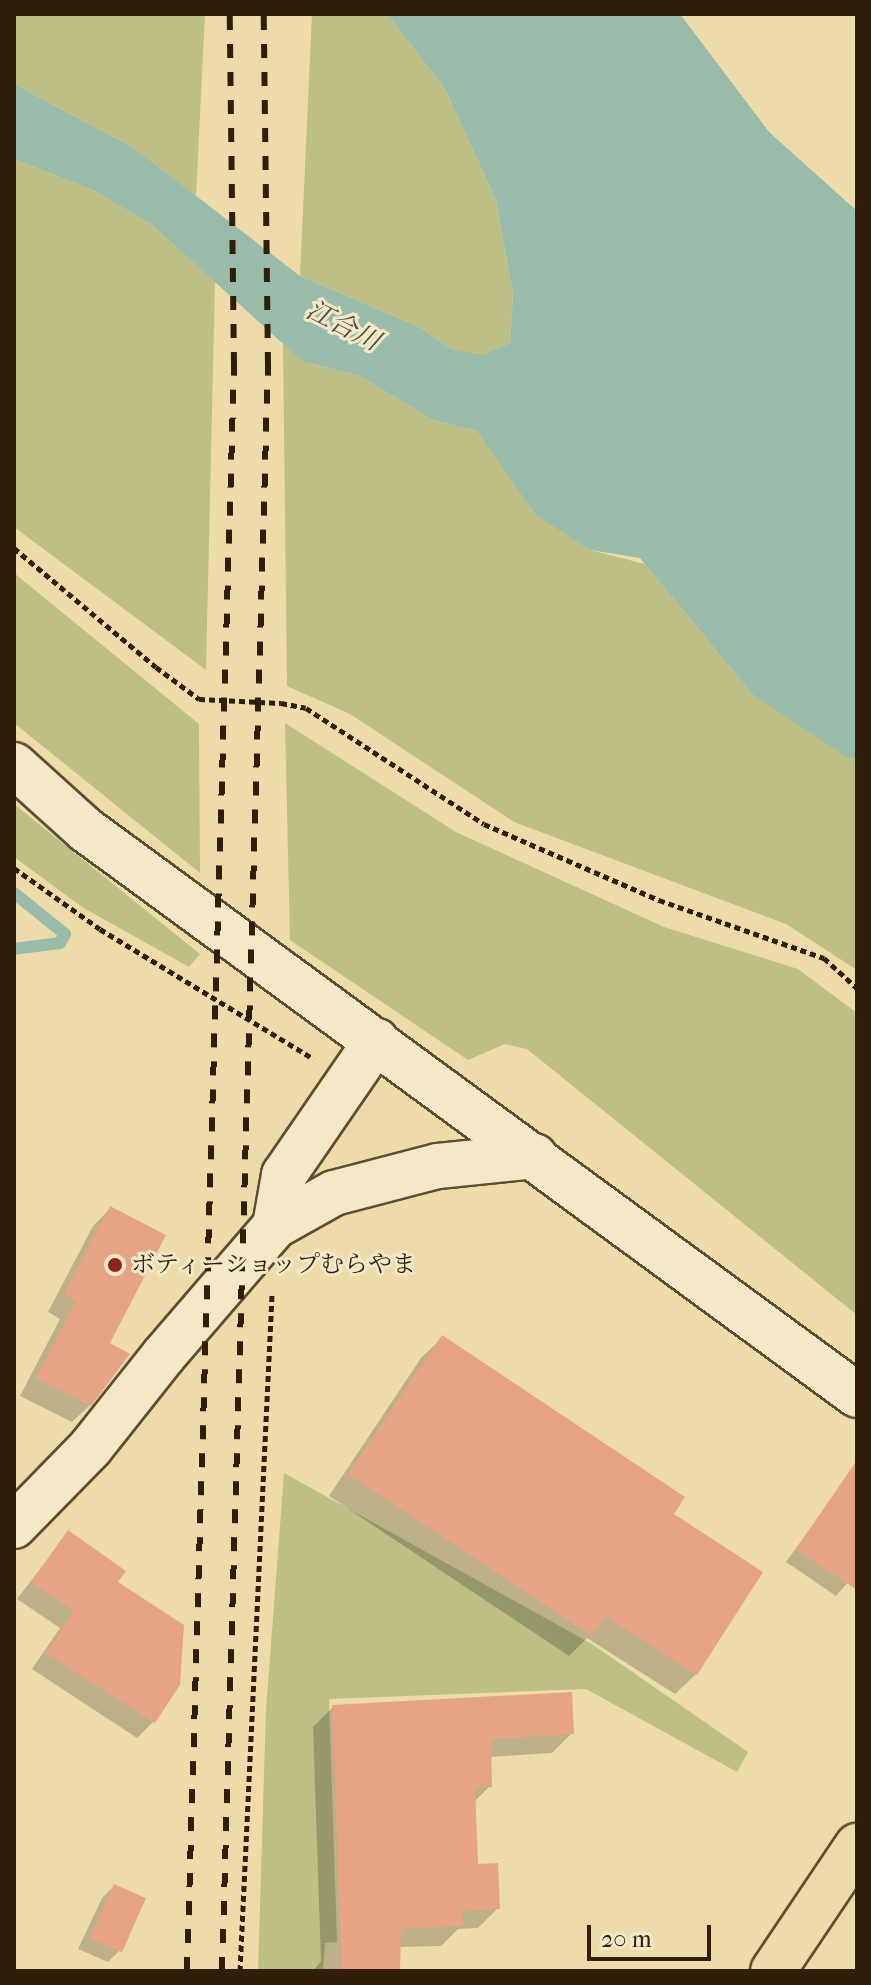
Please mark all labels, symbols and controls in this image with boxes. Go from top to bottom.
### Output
water label: 江合川 [301,294,385,358]
place label: ボティーショップむらやま [131,1251,419,1279]
marker: ボティーショップむらやま [106,1256,124,1274]
scale bar [591,1909,715,1959]
text: 20 m [601,1925,652,1953]

